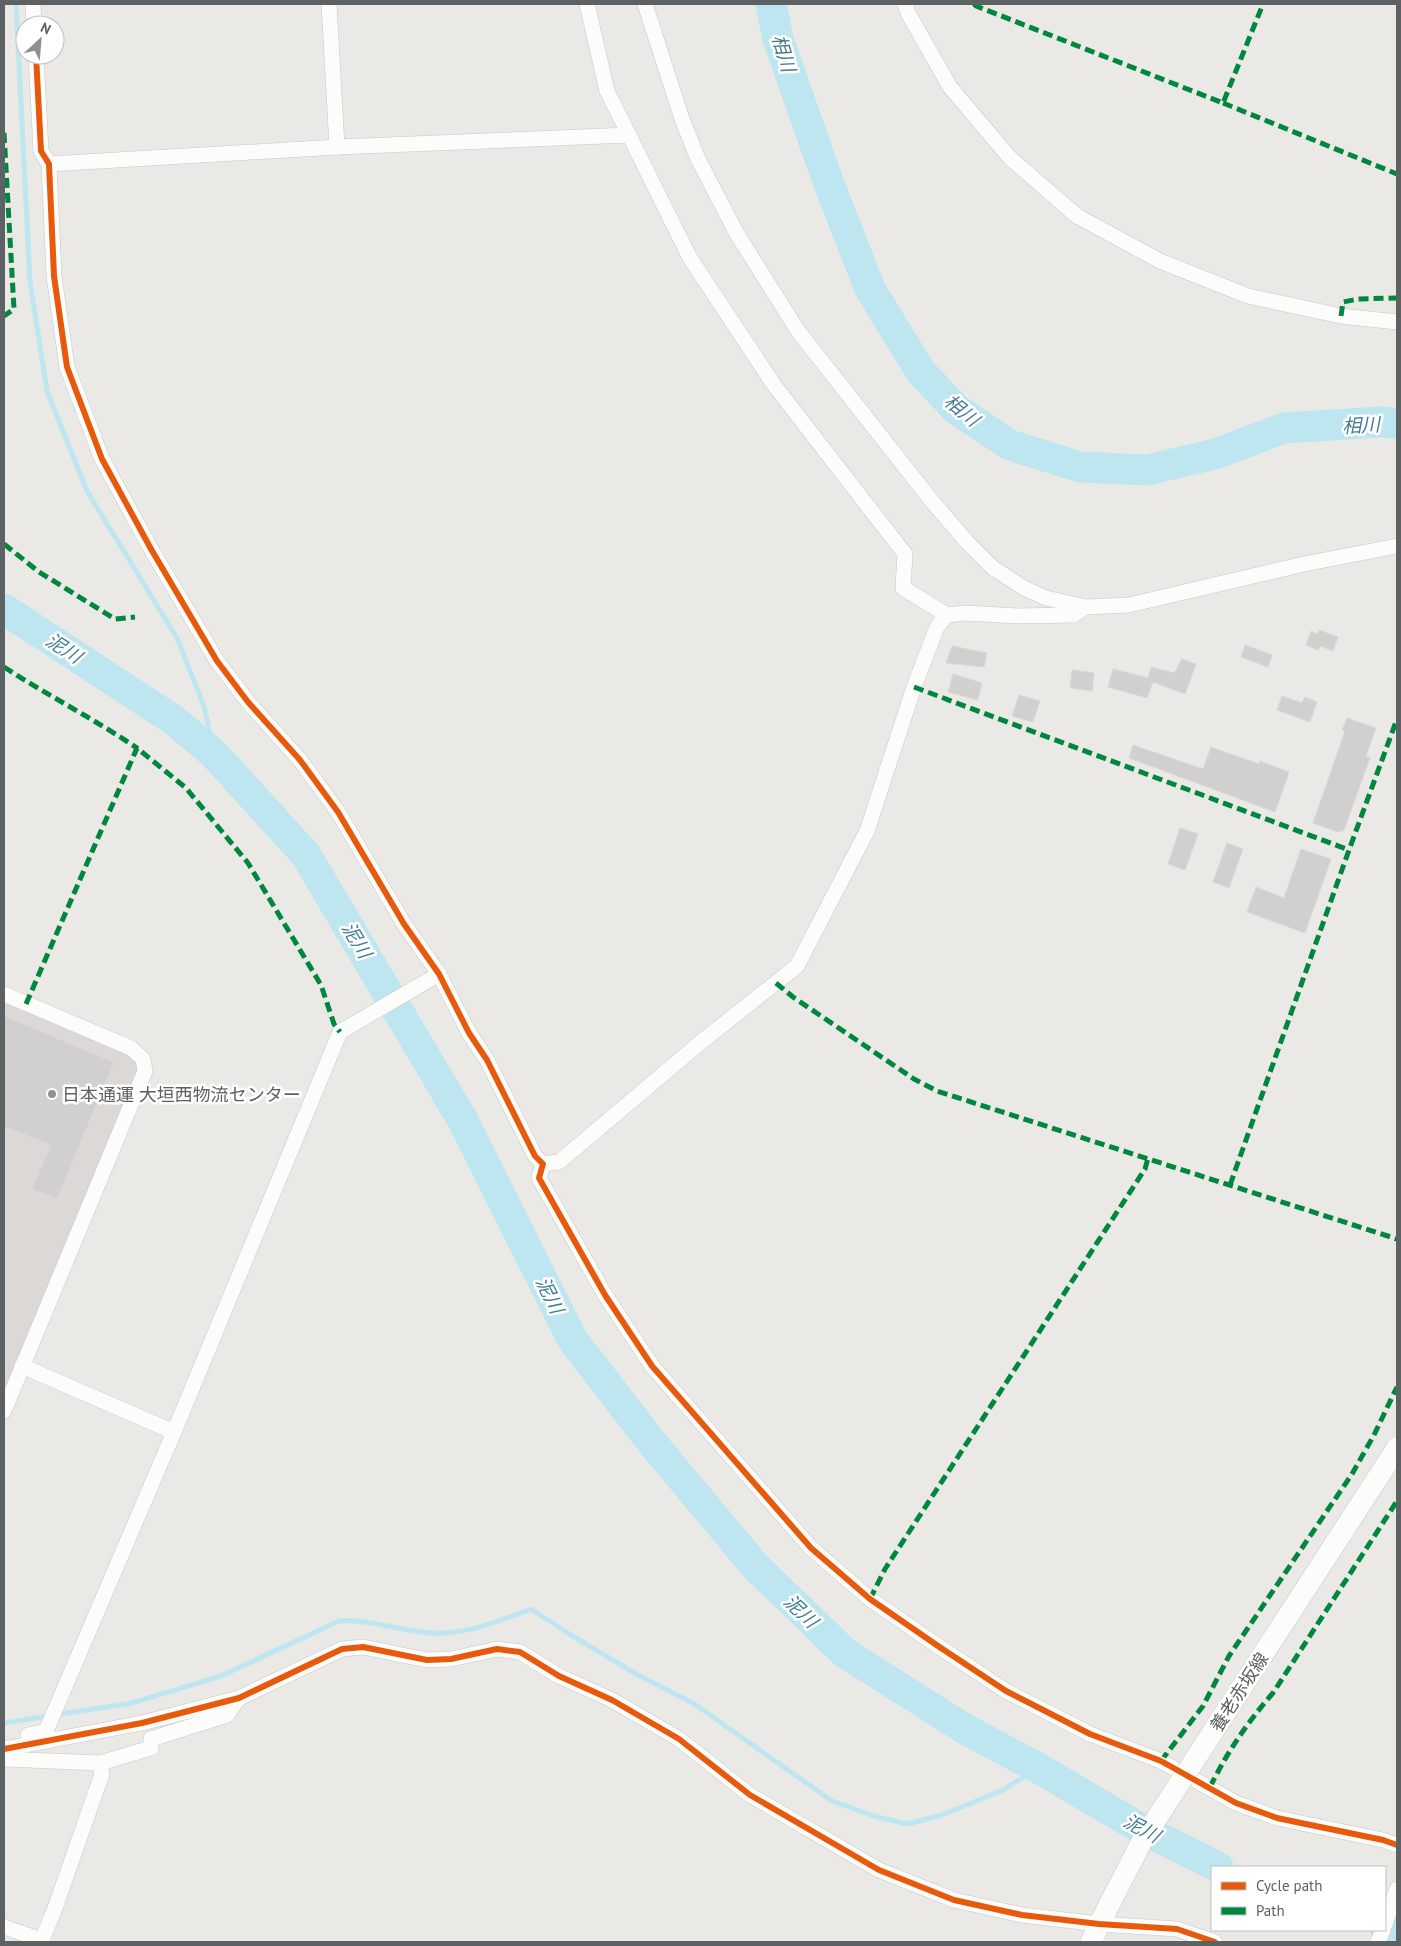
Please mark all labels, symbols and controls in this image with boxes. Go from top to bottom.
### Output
north arrow [15,15,65,65]
text: N [38,18,54,38]
water label: 相川 [767,31,802,77]
water label: 相川 [940,389,986,433]
water label: 相川 [1341,412,1383,438]
water label: 泥川 [42,628,88,669]
water label: 泥川 [337,918,378,964]
place label: 日本通運 大垣西物流センター [62,1083,301,1106]
marker: 日本通運 大垣西物流センター [46,1088,58,1100]
water label: 泥川 [531,1273,570,1319]
water label: 泥川 [779,1589,824,1634]
street label: 養老赤坂線 [1205,1648,1273,1736]
water label: 泥川 [1120,1808,1166,1848]
legend [1211,1866,1386,1931]
text: Cycle path [1256,1876,1322,1895]
text: Path [1256,1901,1285,1920]

